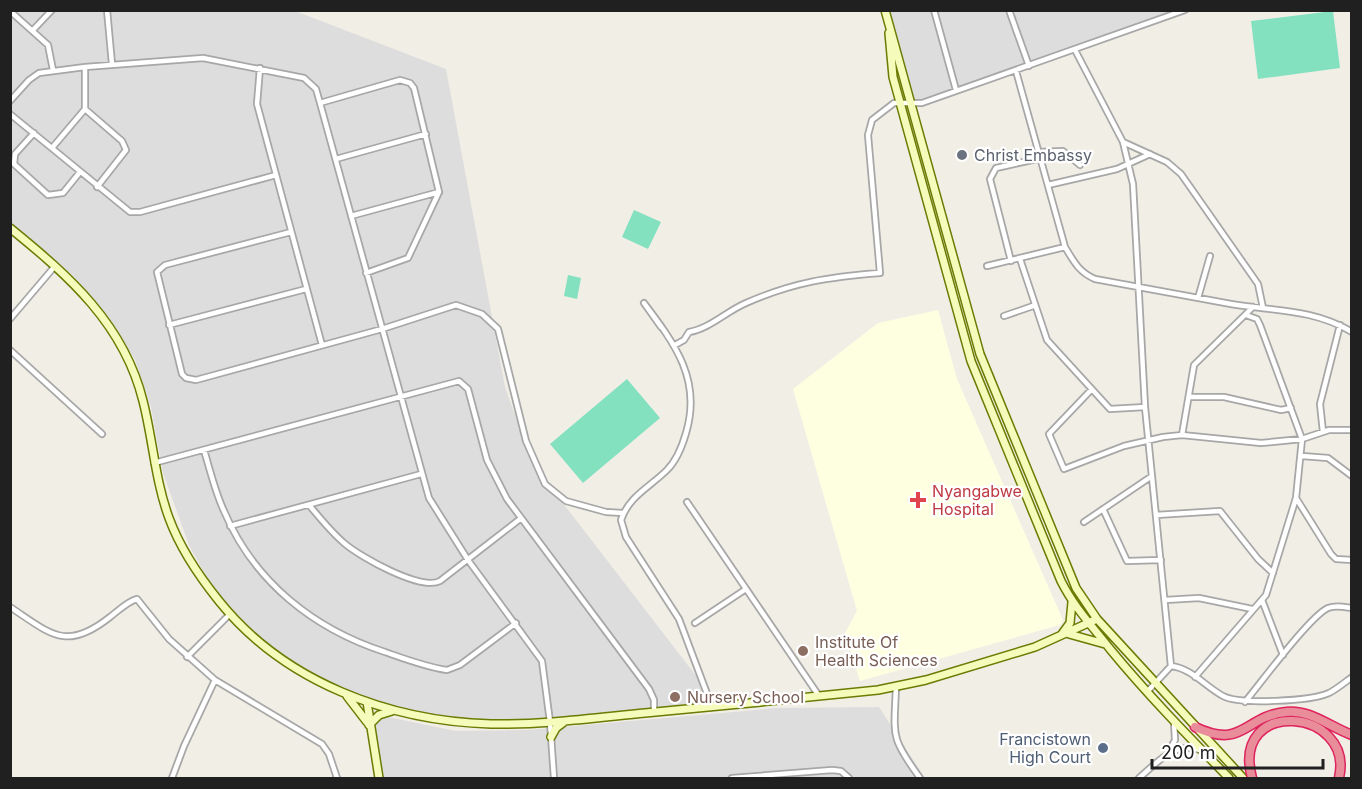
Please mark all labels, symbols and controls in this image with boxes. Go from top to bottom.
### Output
place label: Christ Embassy [974,145,1092,165]
marker: Christ Embassy [955,148,969,162]
place label: Nyangabwe Hospital [932,481,1022,519]
marker: Nyangabwe Hospital [909,491,927,509]
place label: Institute Of Health Sciences [815,632,938,670]
marker: Institute Of Health Sciences [796,644,810,658]
place label: Nursery School [687,687,804,707]
marker: Nursery School [668,690,682,704]
place label: Francistown High Court [999,729,1091,767]
scale bar [1152,732,1323,770]
marker: Francistown High Court [1096,741,1110,755]
text: 200 m [1161,742,1216,763]

